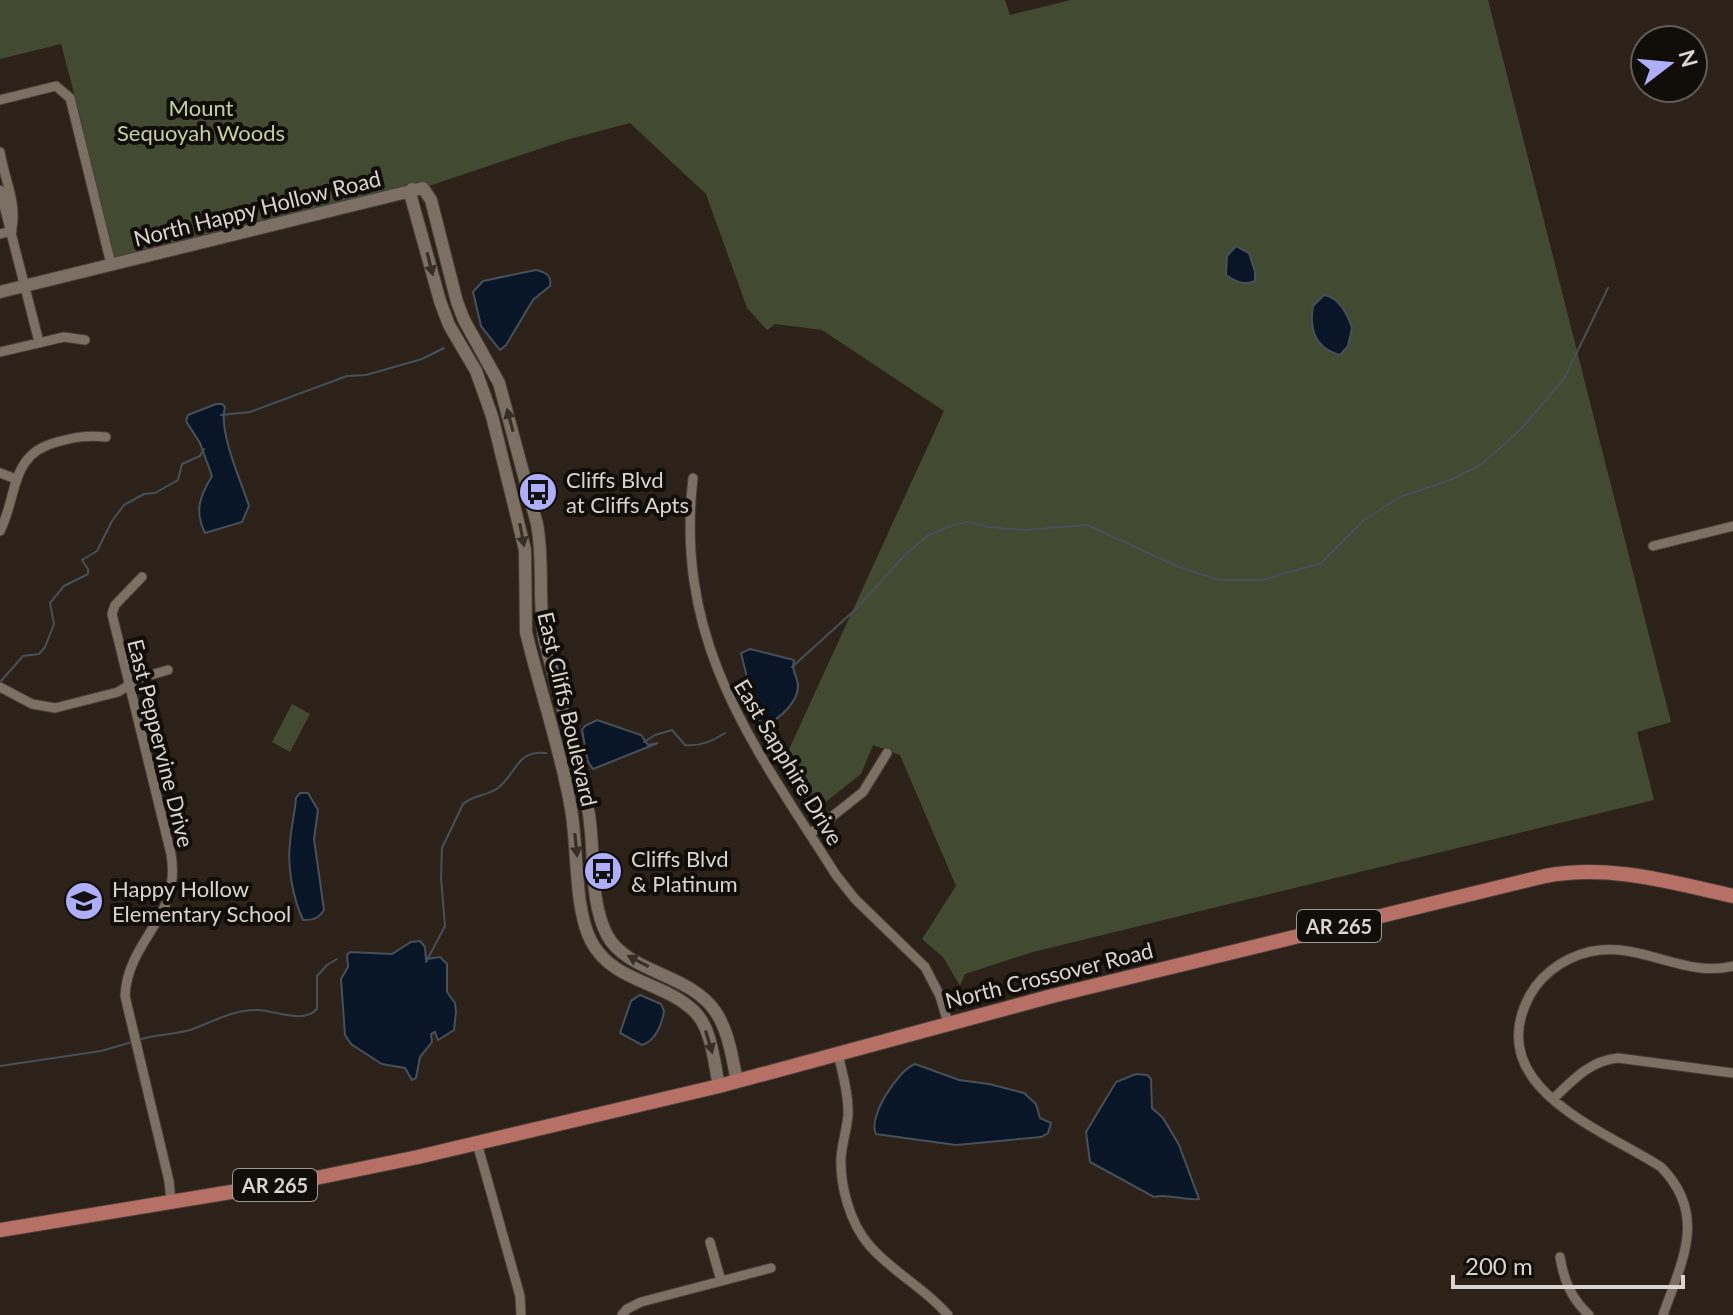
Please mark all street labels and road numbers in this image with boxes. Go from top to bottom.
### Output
street label: North Happy Hollow Road [131,164,383,252]
street label: East Cliffs Boulevard [532,609,604,809]
street label: East Peppervine Drive [122,636,200,850]
street label: East Sapphire Drive [729,674,849,850]
road number: AR 265 [1297,910,1381,942]
street label: North Crossover Road [942,936,1156,1014]
road number: AR 265 [233,1169,317,1201]

